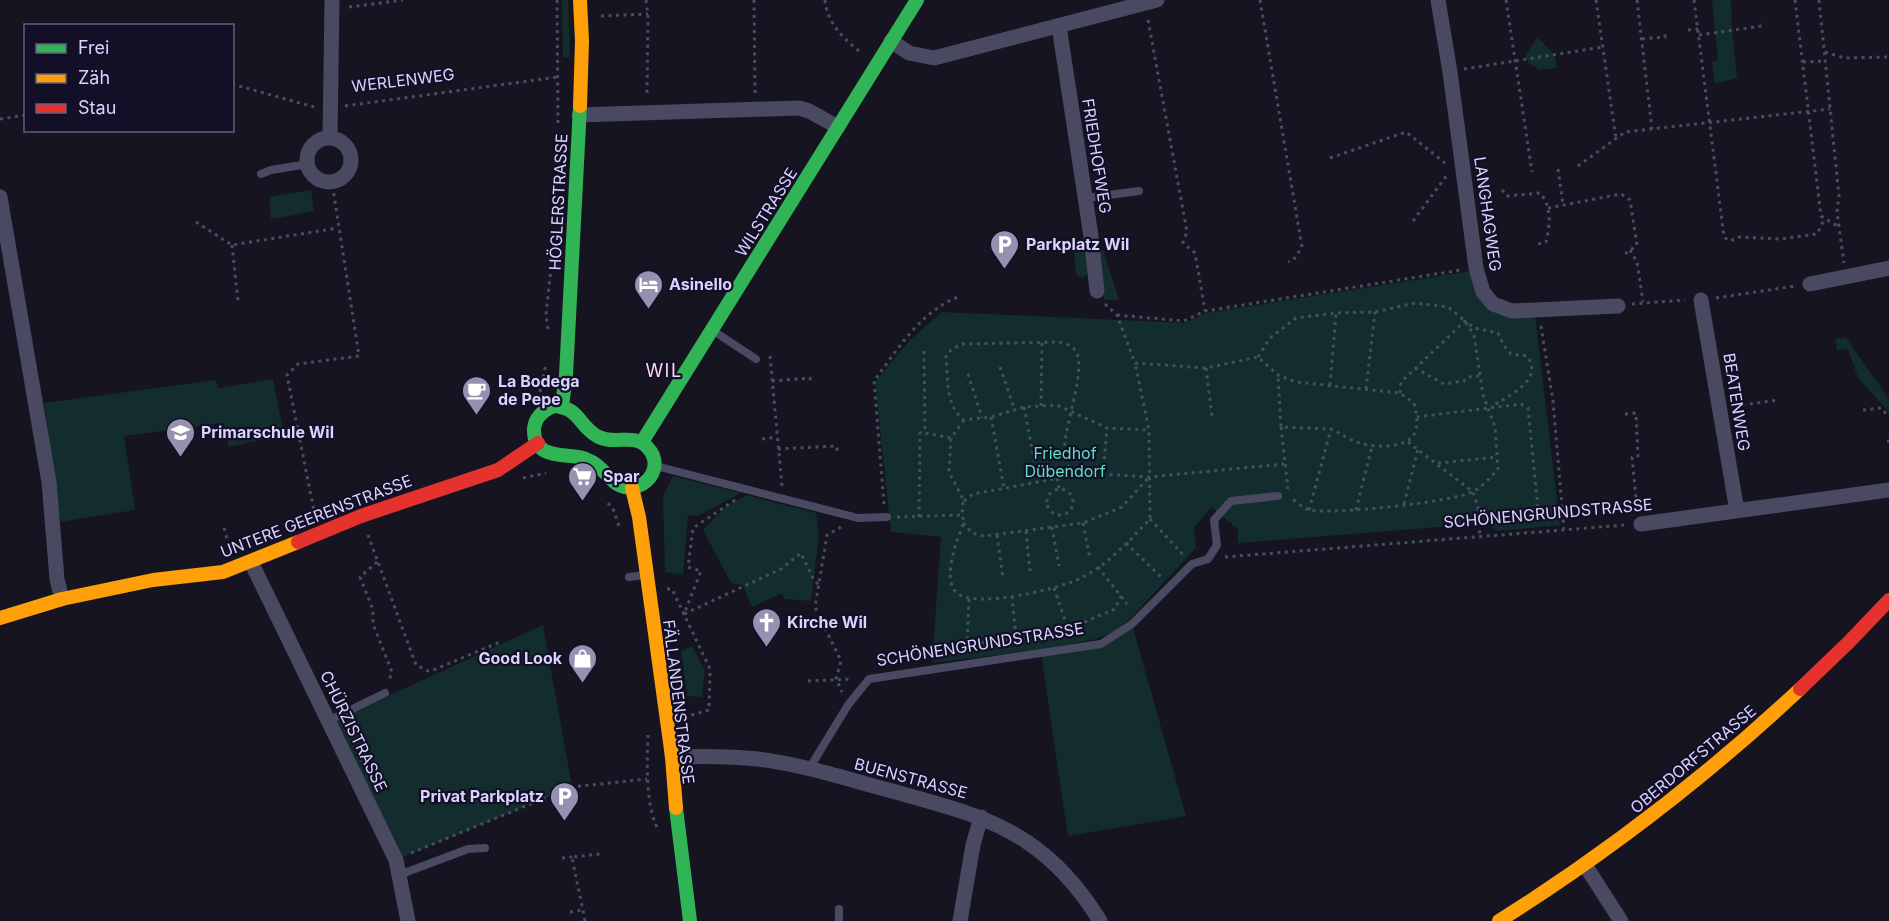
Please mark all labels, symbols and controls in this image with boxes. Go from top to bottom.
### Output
legend [24,24,234,132]
text: Frei [78,37,109,58]
street label: WERLENWEG [350,64,456,96]
text: Zäh [78,67,110,88]
text: Stau [78,97,116,118]
street label: FRIEDHOFWEG [1078,97,1116,215]
street label: HÖGLERSTRASSE [544,133,572,271]
street label: LANGHAGWEG [1470,155,1506,273]
street label: WILSTRASSE [731,164,801,260]
parking icon: Parkplatz Wil [989,228,1021,270]
place label: Parkplatz Wil [1026,234,1129,254]
hotel icon: Asinello [632,268,664,310]
place label: Asinello [669,274,732,294]
street label: BEATENWEG [1719,351,1755,453]
district label: WIL [645,360,683,381]
place label: La Bodega de Pepe [498,371,580,409]
cafe icon: La Bodega de Pepe [461,374,493,416]
school or university icon: Primarschule Wil [164,416,196,458]
place label: Primarschule Wil [201,422,334,442]
park label: Friedhof Dübendorf [1024,443,1106,481]
supermarket icon: Spar [566,460,598,502]
place label: Spar [603,466,640,486]
street label: UNTERE GEERENSTRASSE [217,470,415,562]
street label: SCHÖNENGRUNDSTRASSE [1443,494,1653,532]
church icon: Kirche Wil [750,606,782,648]
place label: Kirche Wil [787,612,867,632]
street label: SCHÖNENGRUNDSTRASSE [875,618,1085,670]
street label: FÄLLANDENSTRASSE [659,619,699,785]
shop icon: Good Look [567,642,599,684]
place label: Good Look [479,648,563,668]
street label: CHÜRZISTRASSE [316,667,392,795]
street label: OBERDORFSTRASSE [1626,700,1760,818]
street label: BUENSTRASSE [852,753,970,803]
parking icon: Privat Parkplatz [549,780,581,822]
place label: Privat Parkplatz [420,786,544,806]

